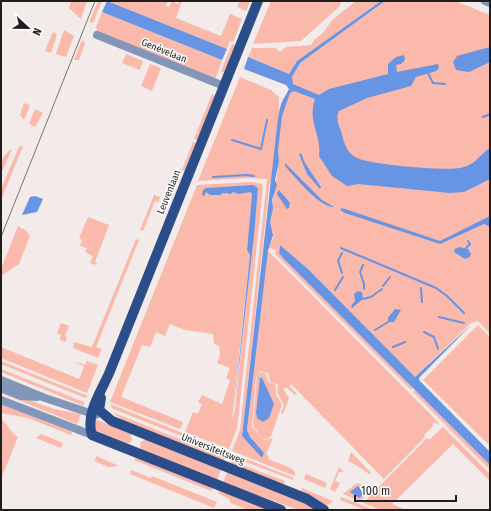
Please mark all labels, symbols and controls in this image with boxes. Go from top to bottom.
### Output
north arrow [8,8,48,48]
text: N [30,26,44,37]
street label: Genèvelaan [140,36,188,66]
street label: Leuvenlaan [155,168,183,216]
street label: Universiteitsweg [180,431,247,467]
scale bar [355,477,456,503]
text: 100 m [361,484,390,498]

